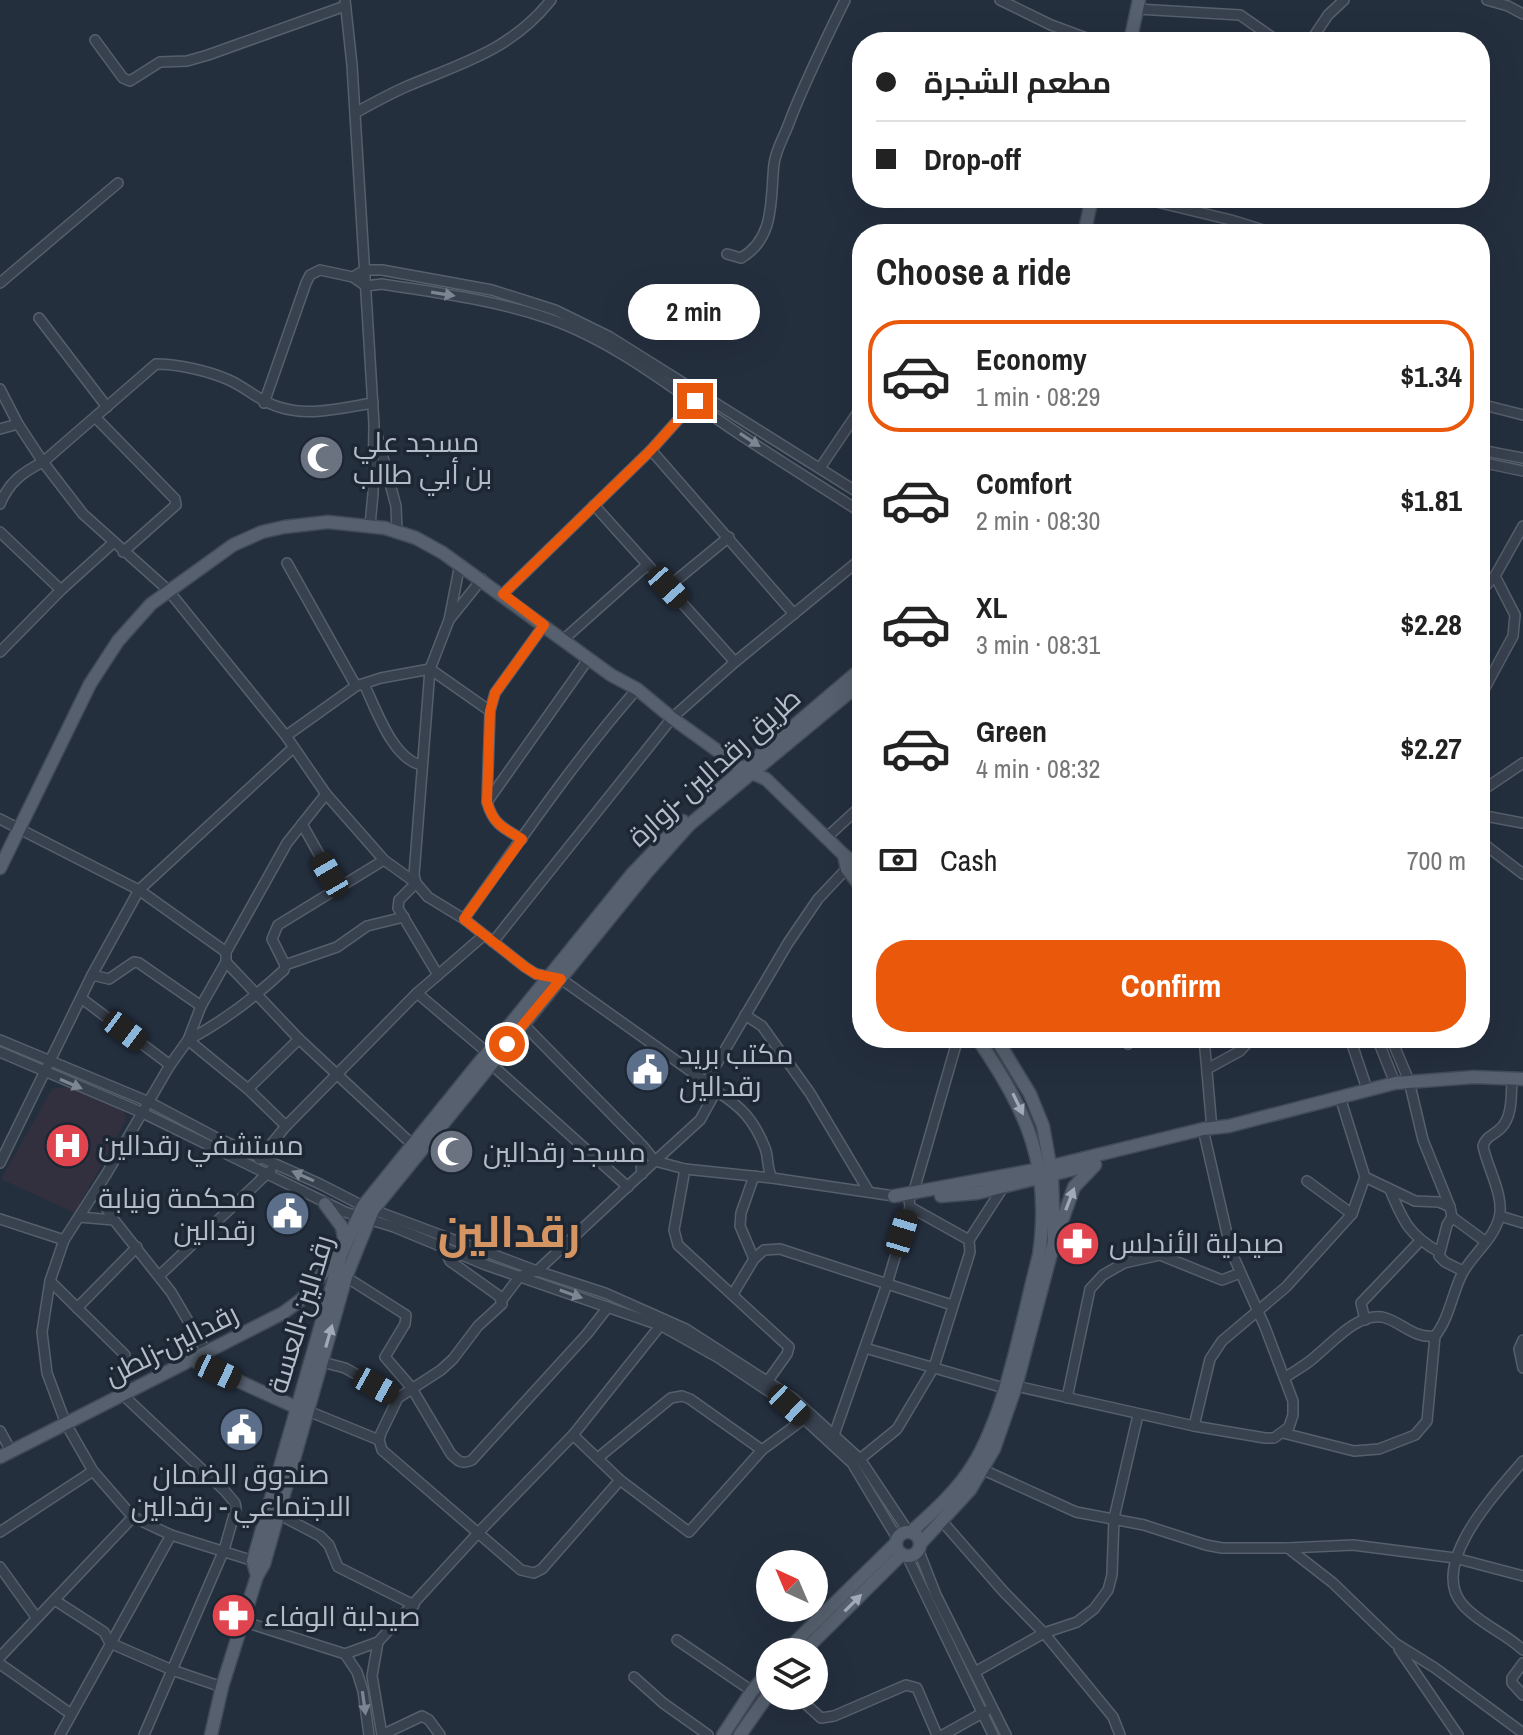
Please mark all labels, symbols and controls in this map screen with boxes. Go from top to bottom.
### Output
text: مطعم الشجرة [924,62,1111,102]
text: Drop-off [924,139,1021,179]
text: Choose a ride [876,248,1071,296]
callout: 2 min [629,285,761,341]
one-way arrow [431,288,456,301]
text: 2 min [666,294,722,329]
text: Economy [976,339,1087,379]
icon: car [880,340,952,412]
text: $1.34 [1400,356,1462,396]
text: 1 min · 08:29 [976,379,1100,414]
route end [677,383,713,419]
place label: مسجد علي بن أبي طالب [353,423,492,496]
one-way arrow [739,432,761,447]
mosque icon: مسجد علي بن أبي طالب [298,434,346,482]
text: Comfort [976,463,1072,503]
icon: car [880,464,952,536]
text: $1.81 [1400,480,1462,520]
text: 2 min · 08:30 [976,503,1100,538]
car [643,561,693,613]
text: XL [976,587,1007,627]
icon: car [880,588,952,660]
text: $2.28 [1400,604,1462,644]
text: 3 min · 08:31 [976,627,1100,662]
street label: طريق رقدالين -زوارة [619,679,809,855]
text: Green [976,711,1047,751]
icon: car [880,712,952,784]
text: $2.27 [1400,728,1462,768]
text: 4 min · 08:32 [976,751,1100,786]
icon: cash [876,838,920,882]
text: Cash [940,840,997,880]
text: 700 m [1407,843,1466,878]
car [308,848,352,902]
button: Confirm [876,940,1466,1032]
car [99,1007,151,1055]
route start [489,1026,525,1062]
place label: مكتب بريد رقدالين [679,1035,793,1105]
public building icon: مكتب بريد رقدالين [624,1046,672,1094]
one-way arrow [59,1078,83,1091]
one-way arrow [1011,1093,1025,1116]
hospital icon: مستشفي رقدالين [43,1121,91,1169]
place label: مستشفي رقدالين [98,1126,304,1167]
mosque icon: مسجد رقدالين [428,1128,476,1176]
place label: مسجد رقدالين [483,1133,646,1171]
one-way arrow [291,1170,315,1183]
place label: محكمة ونيابة رقدالين [98,1179,256,1249]
one-way arrow [1064,1187,1077,1211]
public building icon: محكمة ونيابة رقدالين [263,1190,311,1238]
district label: رقدالين [438,1201,580,1261]
car [884,1207,920,1259]
pharmacy icon: صيدلية الأندلس [1054,1219,1102,1267]
place label: صيدلية الأندلس [1109,1224,1284,1262]
street label: رقدالين-العسة [258,1230,342,1398]
one-way arrow [560,1289,584,1301]
street label: رقدالين-زلطن [97,1294,245,1394]
one-way arrow [324,1324,336,1349]
car [191,1351,245,1393]
car [349,1364,403,1408]
car [763,1380,815,1430]
public building icon: صندوق الضمان الاجتماعي - رقدالين [217,1405,265,1453]
place label: صندوق الضمان الاجتماعي - رقدالين [131,1455,351,1528]
north arrow [756,1550,828,1622]
map controls [756,1550,828,1710]
pharmacy icon: صيدلية الوفاء [209,1592,257,1640]
one-way arrow [843,1594,862,1613]
place label: صيدلية الوفاء [264,1597,421,1635]
button: layers [756,1638,828,1710]
one-way arrow [358,1691,371,1716]

